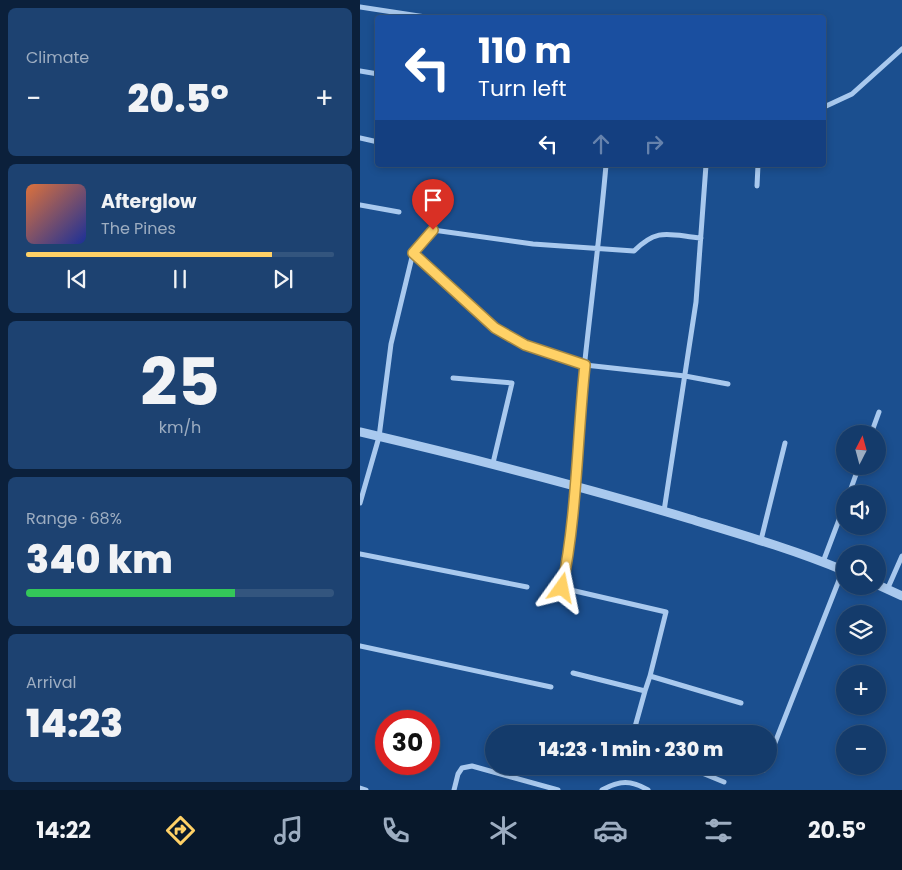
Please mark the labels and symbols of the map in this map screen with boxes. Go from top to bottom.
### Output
pin [412,179,454,230]
north arrow [836,425,886,475]
position arrow [535,561,587,613]
speed limit sign: 30 [375,710,440,775]

